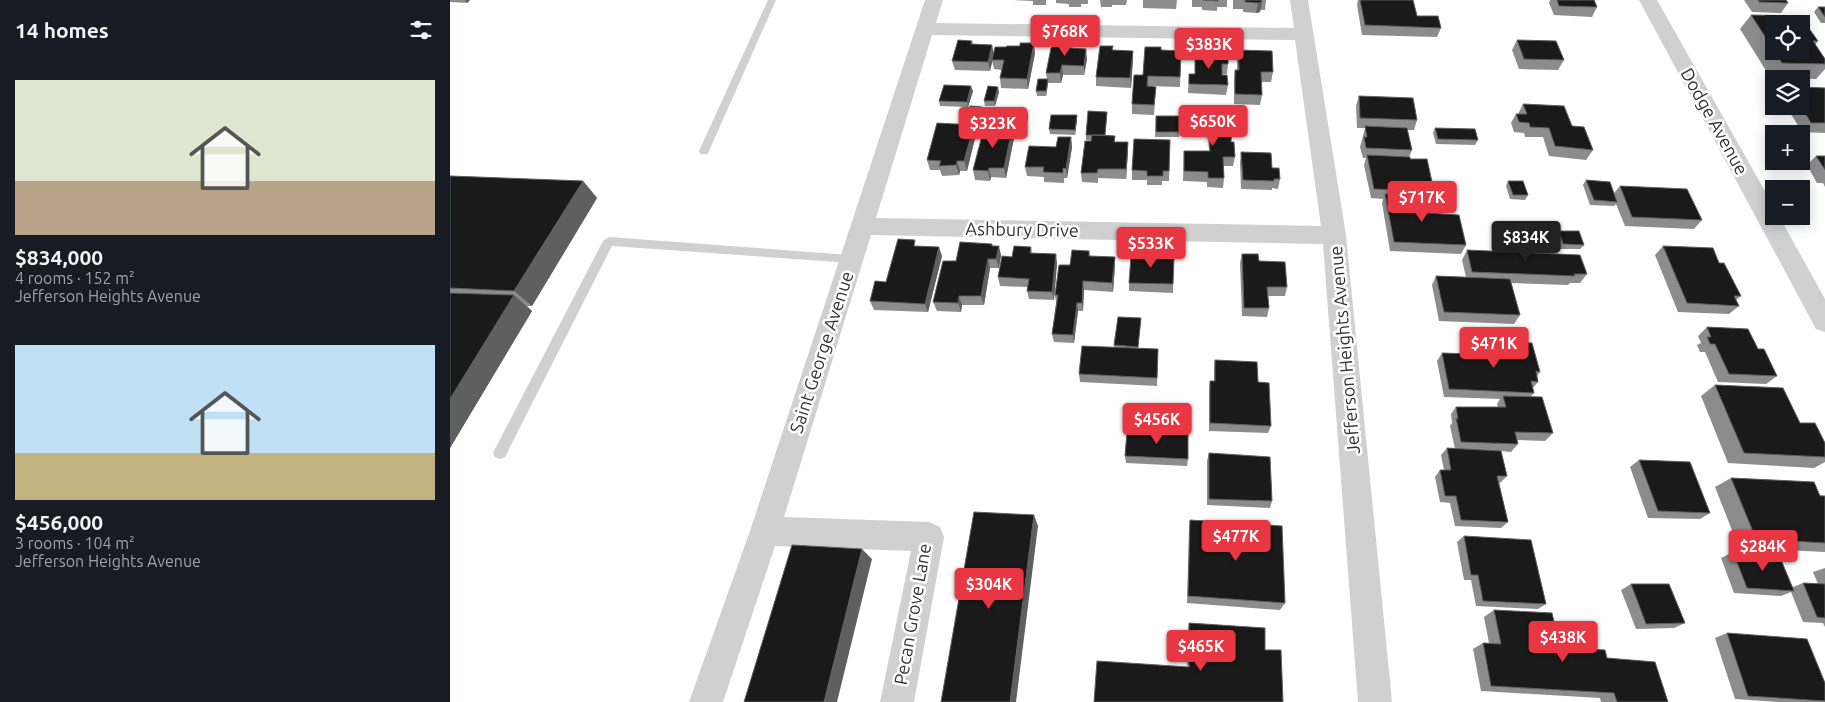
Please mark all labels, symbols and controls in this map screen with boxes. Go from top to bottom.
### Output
pin: $768K [1030,15,1100,57]
map controls [1765,15,1810,225]
button: locate [1765,15,1810,60]
icon: filters [407,16,435,44]
text: 14 homes [15,18,109,42]
text: $768K [1042,22,1088,40]
pin: $383K [1174,28,1244,70]
text: $383K [1186,35,1232,53]
street label: Dodge Avenue [1677,64,1753,178]
button: layers [1765,70,1810,115]
pin: $650K [1178,104,1248,147]
pin: $323K [958,106,1028,149]
text: $650K [1190,112,1236,130]
icon: home [180,113,270,203]
text: $323K [970,114,1016,132]
button: + [1765,125,1810,170]
pin: $717K [1387,180,1457,223]
button: − [1765,180,1810,225]
text: $717K [1399,188,1445,206]
street label: Ashbury Drive [965,218,1079,240]
pin: $834K [1491,220,1561,263]
pin: $533K [1116,226,1186,269]
text: $834K [1503,228,1549,246]
text: $533K [1128,234,1174,252]
text: $834,000 [15,245,103,269]
street label: Jefferson Heights Avenue [1325,245,1363,455]
text: 4 rooms · 152 m² [15,269,135,287]
street label: Saint George Avenue [785,269,857,435]
text: Jefferson Heights Avenue [15,287,201,305]
pin: $471K [1459,326,1529,369]
text: $471K [1471,334,1517,352]
icon: home [180,378,270,468]
pin: $456K [1122,402,1192,445]
text: $456K [1134,410,1180,428]
text: $456,000 [15,510,103,534]
pin: $477K [1201,520,1271,562]
text: $477K [1213,527,1259,545]
pin: $284K [1728,530,1798,572]
text: 3 rooms · 104 m² [15,534,135,552]
text: $284K [1740,537,1786,555]
street label: Pecan Grove Lane [890,542,934,686]
text: Jefferson Heights Avenue [15,552,201,570]
pin: $304K [954,568,1024,610]
text: $304K [966,575,1012,593]
pin: $438K [1528,620,1598,663]
text: $438K [1540,628,1586,646]
pin: $465K [1166,630,1236,672]
text: $465K [1178,637,1224,655]

